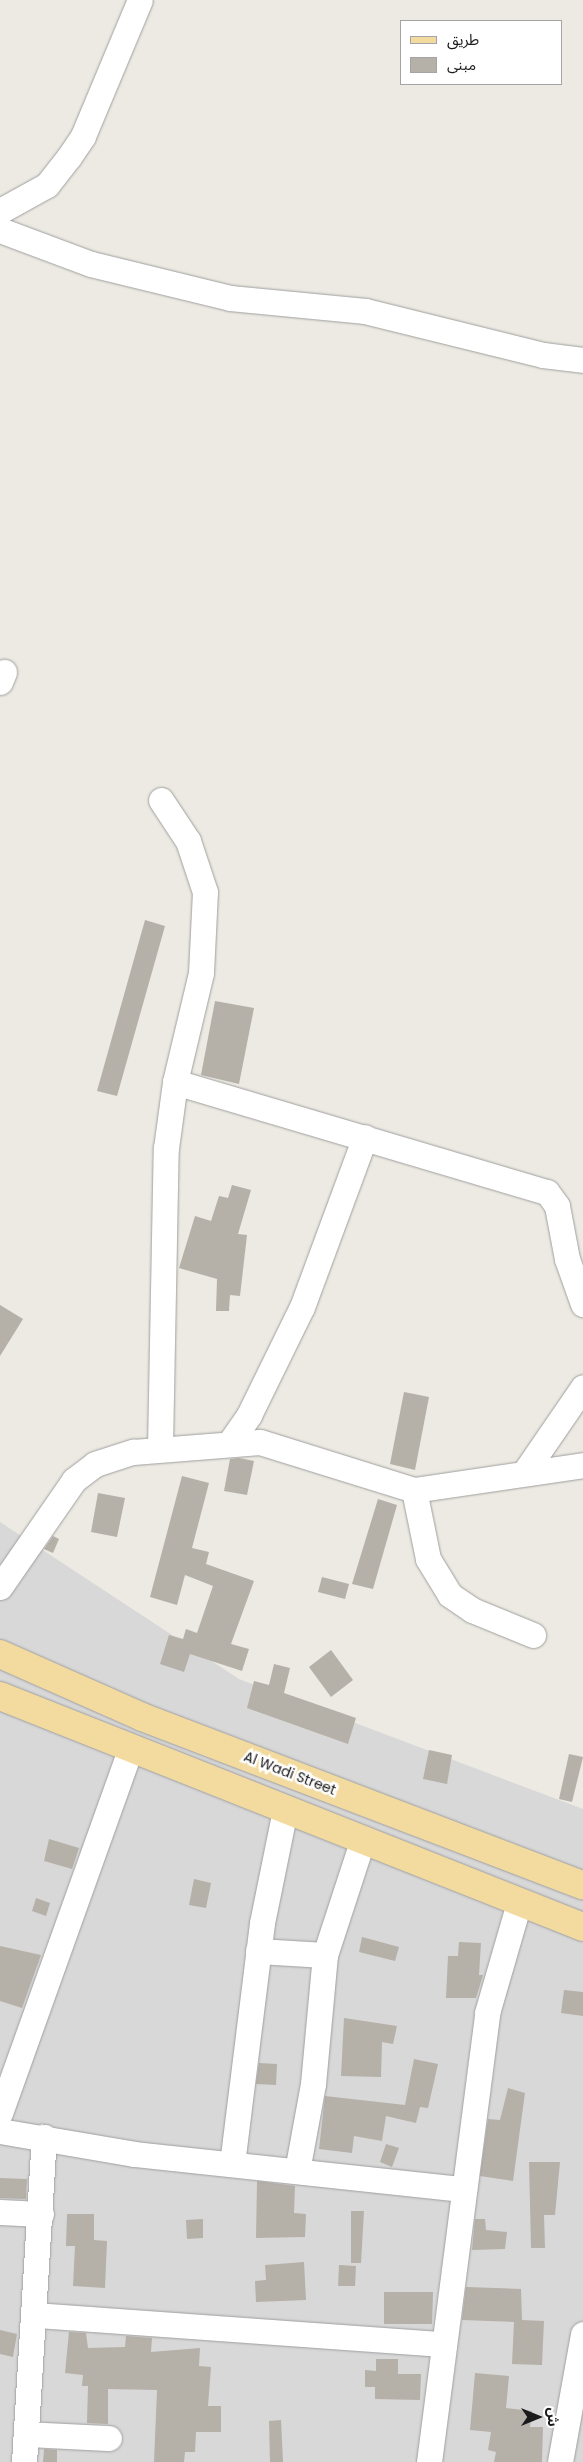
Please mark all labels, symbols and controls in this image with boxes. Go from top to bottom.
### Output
legend [400,20,563,85]
text: طريق [447,29,479,50]
text: مبنى [447,54,476,75]
street label: Al Wadi Street [242,1748,338,1798]
north arrow [513,2392,563,2442]
text: ش [543,2407,563,2427]

